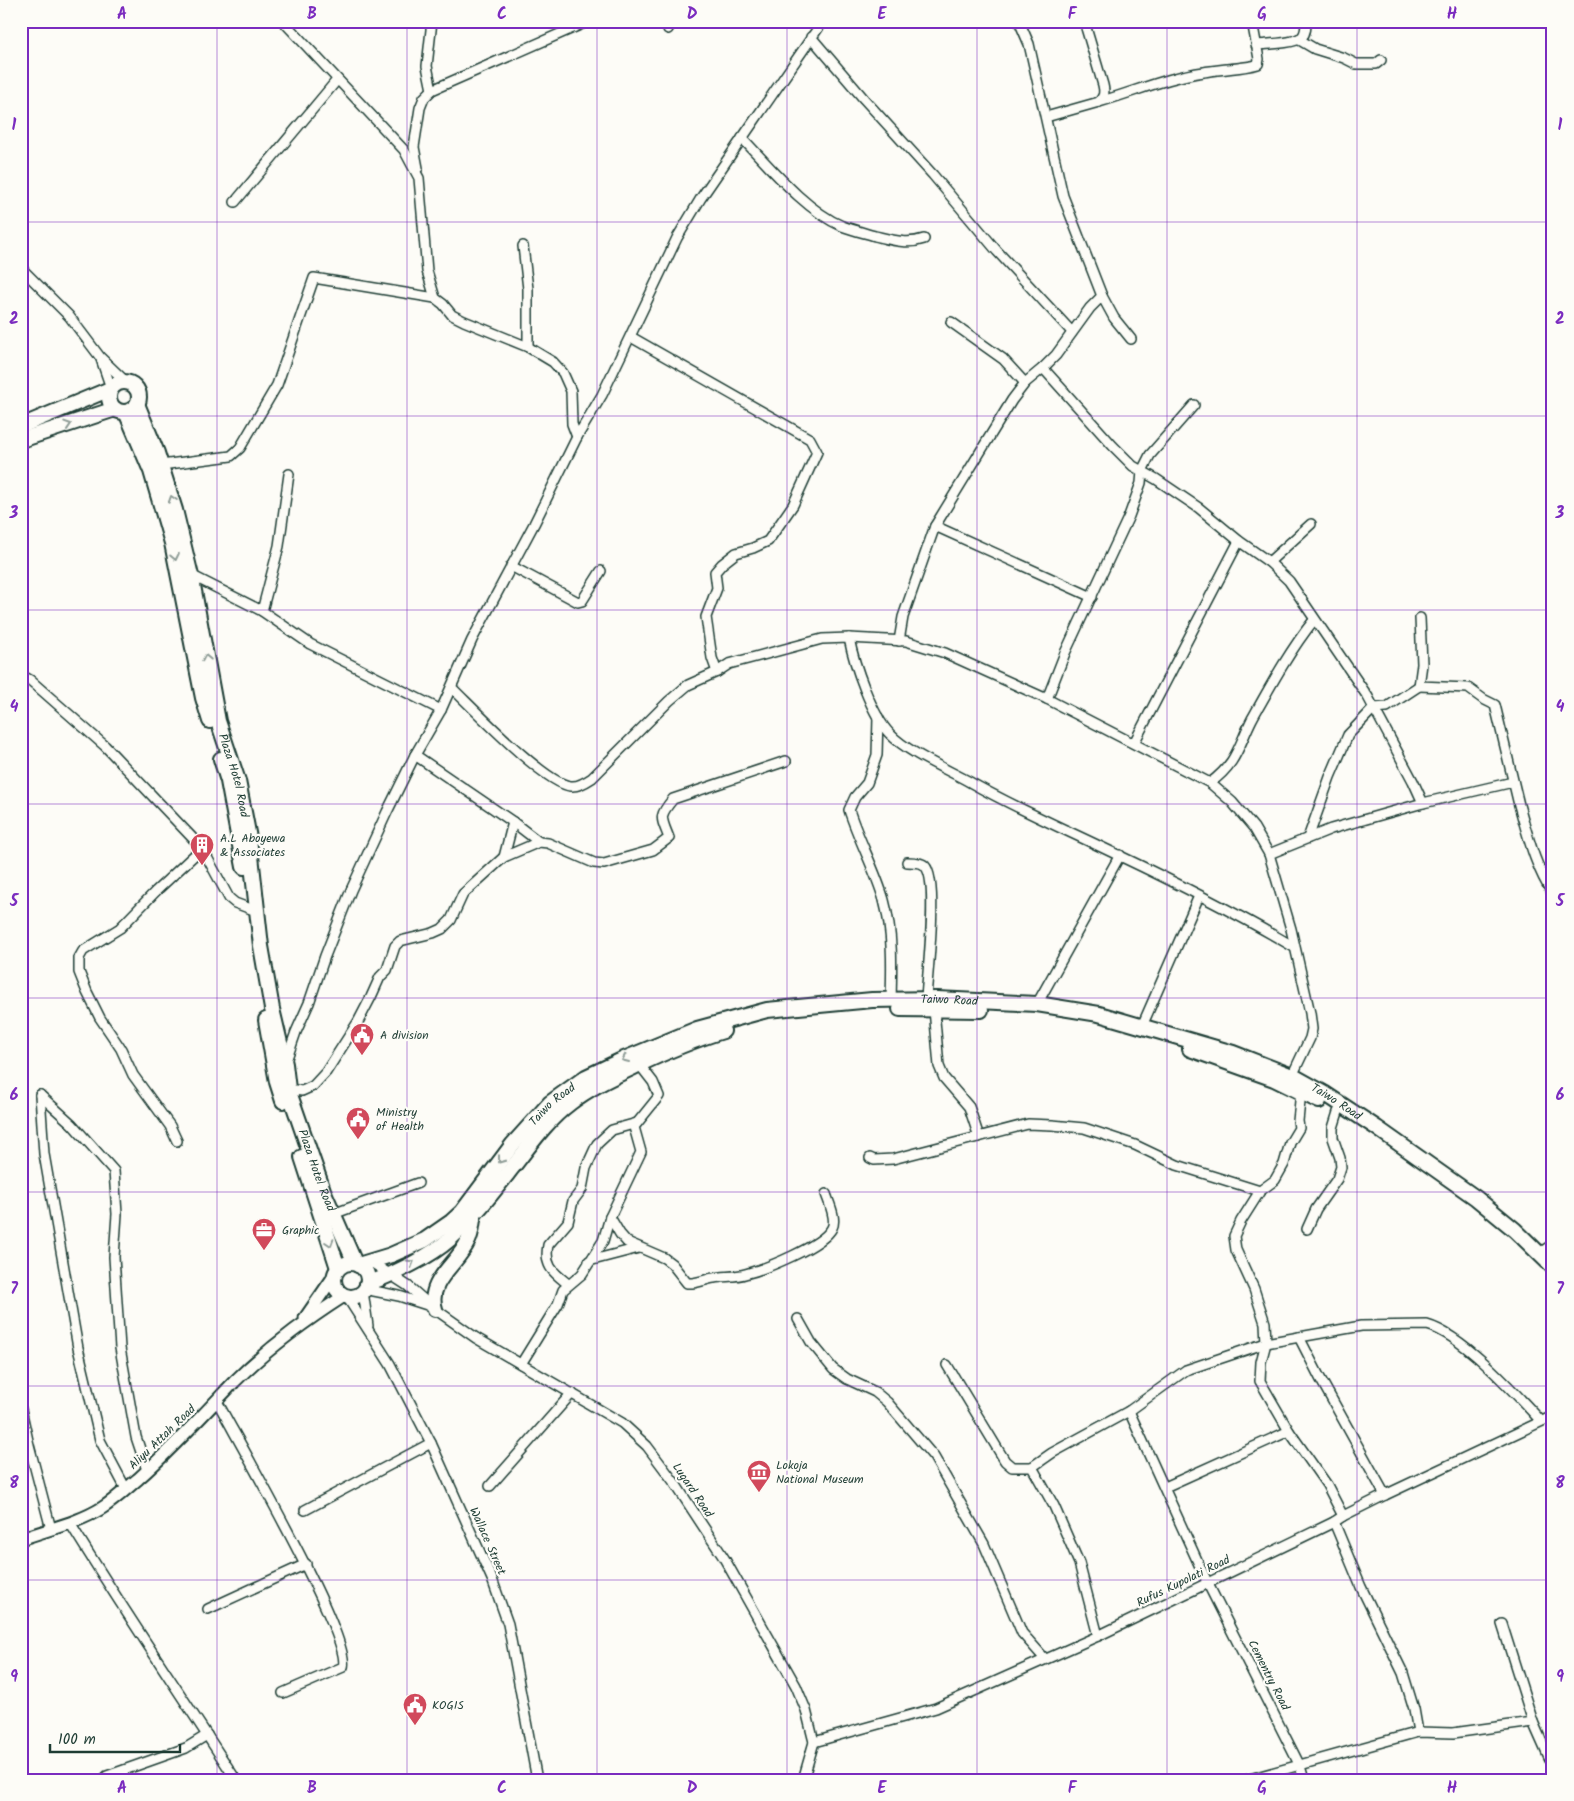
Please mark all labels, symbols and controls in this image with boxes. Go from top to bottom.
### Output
text: A [117,2,127,27]
text: B [307,2,317,27]
text: C [497,2,507,27]
text: D [687,2,698,27]
text: E [878,2,888,27]
text: F [1068,2,1078,27]
text: G [1257,2,1267,27]
text: H [1447,2,1457,27]
text: 1 [12,113,17,138]
text: 1 [1558,113,1563,138]
text: 2 [9,307,19,332]
text: 2 [1555,307,1565,332]
one-way arrow [63,421,71,431]
one-way arrow [168,496,178,504]
text: 3 [9,501,19,526]
text: 3 [1555,501,1565,526]
one-way arrow [169,553,179,562]
one-way arrow [202,653,212,662]
text: 4 [10,695,19,720]
text: 4 [1556,695,1565,720]
street label: Plaza Hotel Road [213,731,254,820]
place label: A.L Aboyewa & Associates [220,829,286,862]
building icon: A.L Aboyewa & Associates [189,832,215,866]
text: 5 [9,889,20,914]
text: 5 [1555,889,1566,914]
street label: Taiwo Road [920,990,979,1011]
public building icon: A division [349,1022,375,1056]
place label: A division [380,1026,429,1045]
one-way arrow [621,1052,630,1063]
street label: Taiwo Road [525,1078,580,1131]
street label: Taiwo Road [1307,1079,1366,1126]
text: 6 [10,1083,19,1108]
text: 6 [1556,1083,1565,1108]
place label: Ministry of Health [376,1103,424,1136]
public building icon: Ministry of Health [345,1106,371,1140]
street label: Plaza Hotel Road [293,1127,341,1216]
one-way arrow [498,1154,507,1164]
office icon: Graphic [251,1217,277,1251]
place label: Graphic [282,1221,319,1240]
one-way arrow [325,1238,335,1247]
one-way arrow [406,1260,415,1270]
text: 7 [10,1277,18,1302]
text: 7 [1556,1277,1564,1302]
street label: Aliyu Attah Road [125,1400,201,1474]
place label: Lokoja National Museum [776,1456,864,1489]
street label: Lugard Road [667,1459,718,1522]
museum icon: Lokoja National Museum [746,1459,772,1493]
text: 8 [9,1471,19,1496]
text: 8 [1555,1471,1565,1496]
street label: Wallace Street [464,1504,511,1579]
street label: Rufus Kupolati Road [1133,1550,1234,1612]
street label: Cementry Road [1243,1637,1295,1715]
text: 9 [10,1665,18,1690]
text: 9 [1556,1665,1564,1690]
public building icon: KOGIS [402,1692,428,1726]
place label: KOGIS [432,1696,465,1715]
scale bar [50,1721,180,1753]
text: 100 m [58,1728,96,1752]
text: A [117,1776,127,1801]
text: B [307,1776,317,1801]
text: C [497,1776,507,1801]
text: D [687,1776,698,1801]
text: E [878,1776,888,1801]
text: F [1068,1776,1078,1801]
text: G [1257,1776,1267,1801]
text: H [1447,1776,1457,1801]

